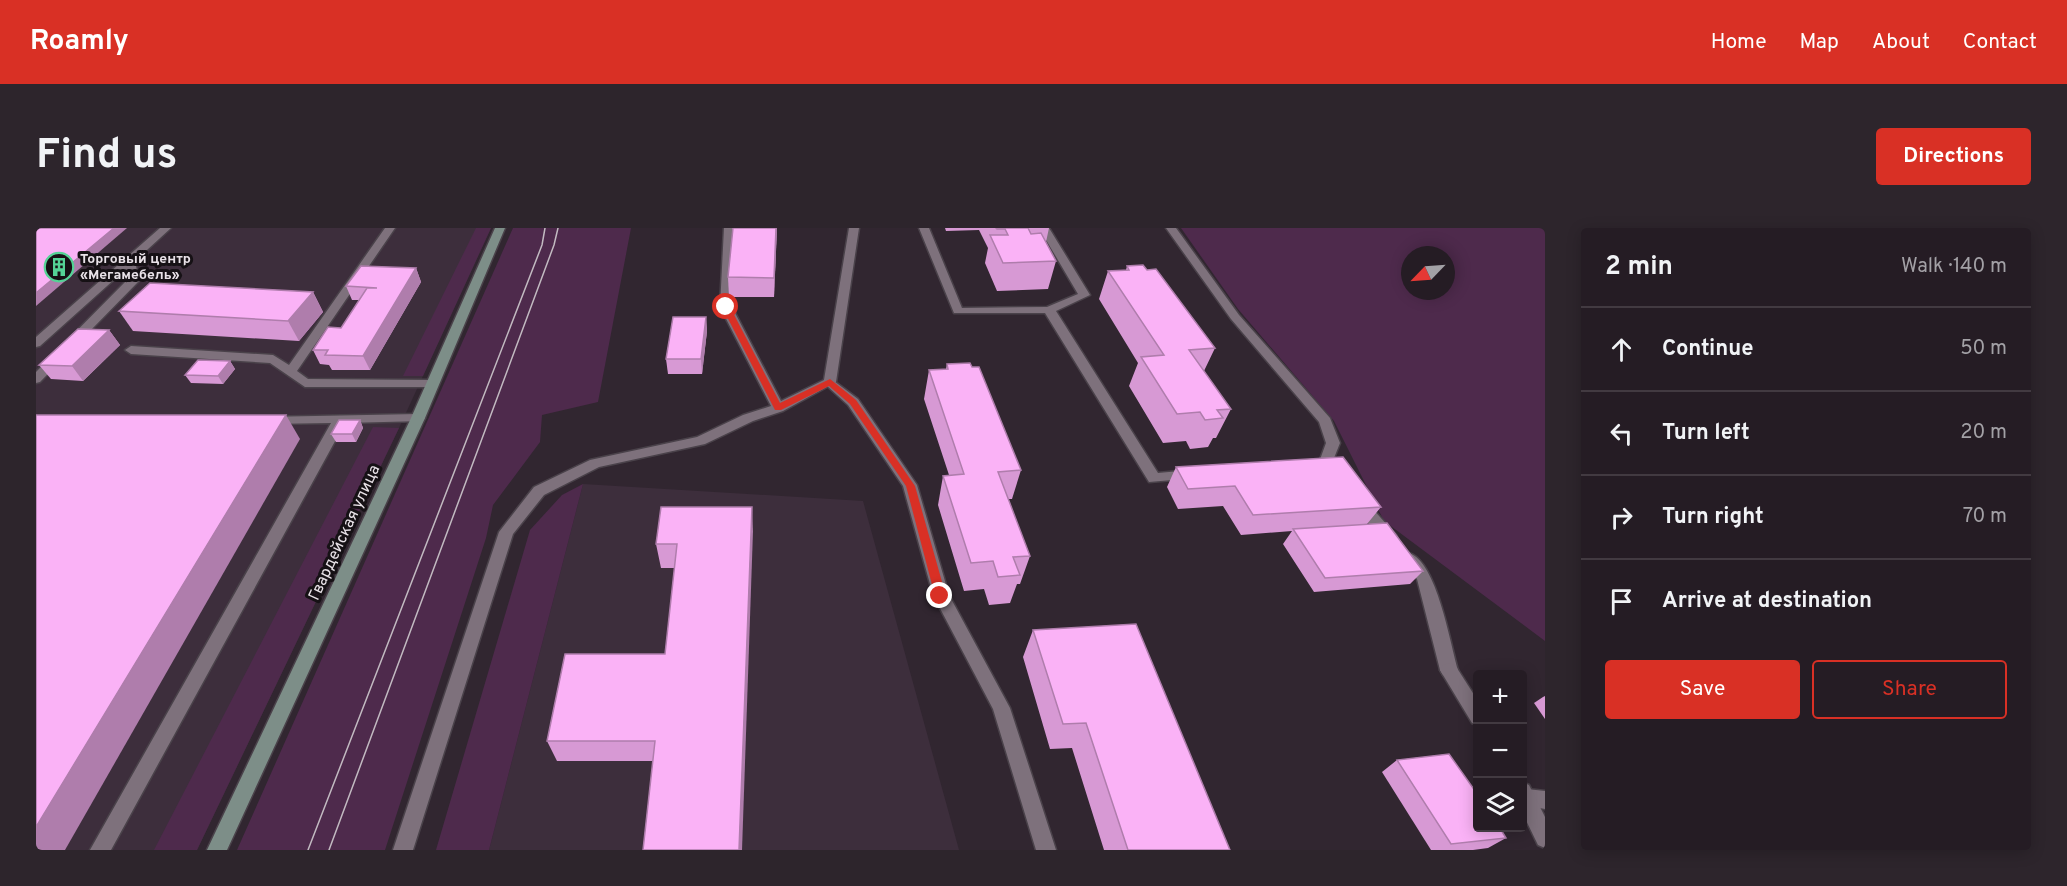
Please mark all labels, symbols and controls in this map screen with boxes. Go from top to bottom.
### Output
text: Roamly [30,24,129,60]
text: Home [1711,29,1767,56]
text: Map [1800,29,1839,56]
text: About [1872,29,1930,56]
text: Contact [1963,29,2037,56]
button: Directions [1876,128,2031,185]
text: Find us [36,130,177,183]
north arrow [1401,246,1455,300]
building icon: Торговый центр «Мегамебель» [43,251,75,283]
place label: Торговый центр «Мегамебель» [80,251,191,284]
text: 2 min [1605,251,1673,284]
text: Walk · 140 m [1901,254,2007,280]
route start [712,293,738,319]
icon: ahead [1605,333,1638,366]
text: Continue [1662,336,1753,363]
text: 50 m [1960,336,2007,362]
icon: left [1605,417,1638,450]
text: Turn left [1662,420,1750,447]
text: 20 m [1960,420,2007,446]
street label: Гвардейская улица [305,462,385,604]
icon: right [1605,501,1638,534]
text: Turn right [1662,504,1764,531]
text: 70 m [1963,504,2007,530]
route end [926,582,952,608]
icon: arrive [1605,585,1638,618]
text: Arrive at destination [1662,588,1872,615]
button: Save [1605,660,1800,719]
button: Share [1812,660,2007,719]
map controls [1473,670,1527,832]
button: + [1473,670,1527,724]
button: − [1473,724,1527,778]
button: layers [1473,778,1527,832]

